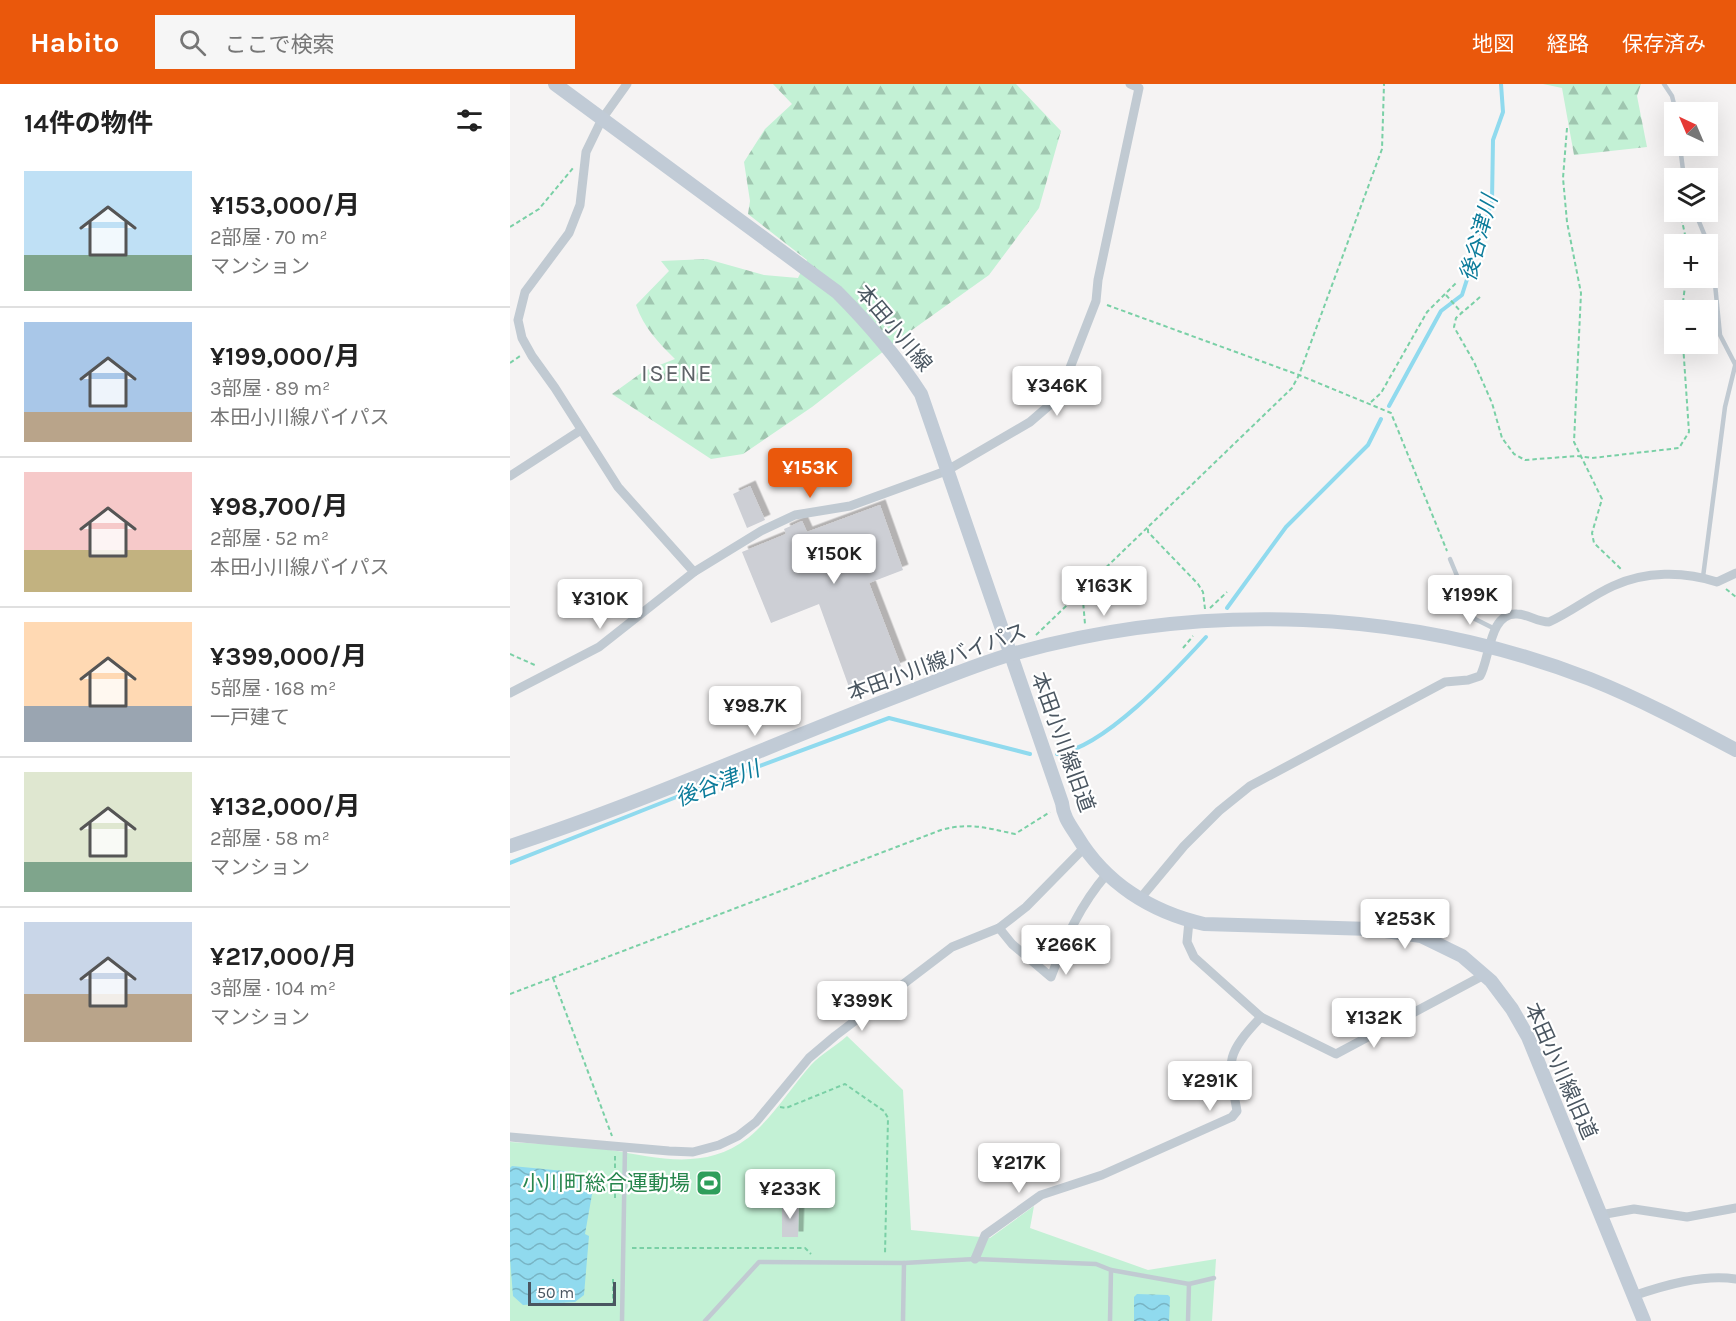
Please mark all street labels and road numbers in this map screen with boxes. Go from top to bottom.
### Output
street label: 本田小川線 [851,280,937,376]
street label: 本田小川線バイパス [844,618,1030,706]
street label: 本田小川線旧道 [1027,669,1099,815]
street label: 本田小川線旧道 [1520,999,1602,1143]

